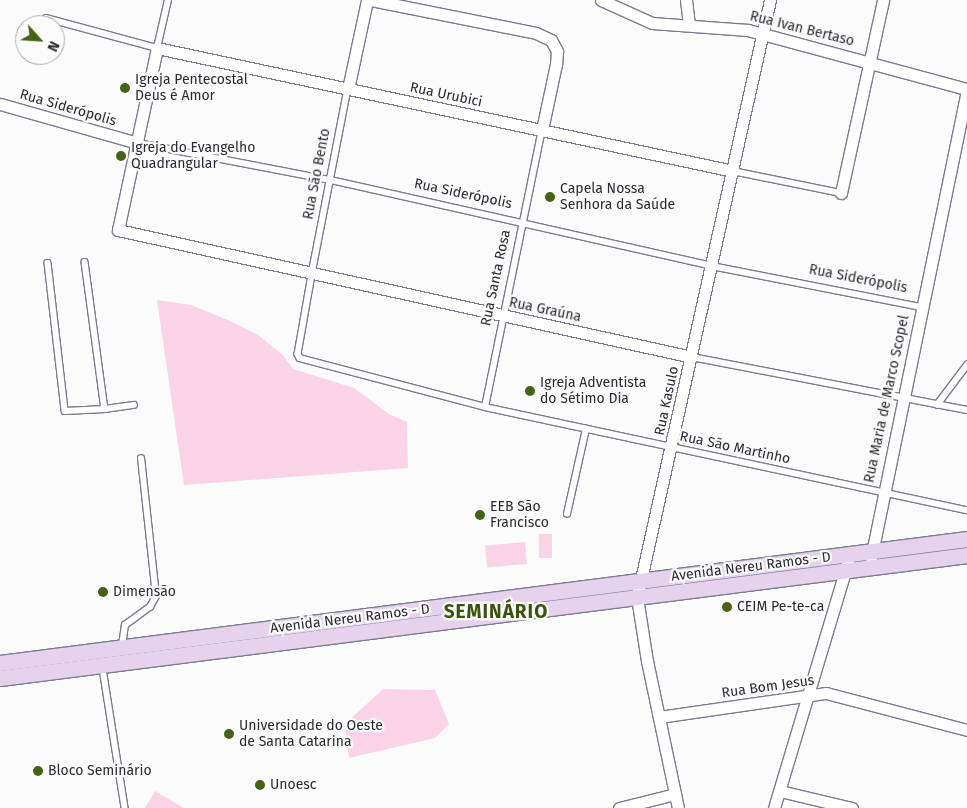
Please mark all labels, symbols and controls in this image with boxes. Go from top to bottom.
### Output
street label: Rua Ivan Bertaso [748,8,856,50]
north arrow [15,15,65,65]
text: N [43,38,63,54]
place label: Igreja Pentecostal Deus é Amor [135,72,248,104]
street label: Rua Urubici [408,79,484,111]
marker: Igreja Pentecostal Deus é Amor [119,82,131,94]
street label: Rua Siderópolis [18,86,118,130]
street label: Rua São Bento [300,127,334,221]
place label: Igreja do Evangelho Quadrangular [131,140,255,172]
marker: Igreja do Evangelho Quadrangular [115,150,127,162]
street label: Rua Siderópolis [412,175,514,213]
place label: Capela Nossa Senhora da Saúde [560,181,675,213]
marker: Capela Nossa Senhora da Saúde [544,191,556,203]
street label: Rua Santa Rosa [478,228,514,328]
street label: Rua Siderópolis [807,261,909,297]
street label: Rua Graúna [507,294,583,326]
street label: Rua Maria de Marco Scopel [861,314,913,484]
street label: Rua Kasulo [651,365,683,437]
place label: Igreja Adventista do Sétimo Dia [540,375,646,408]
marker: Igreja Adventista do Sétimo Dia [524,385,536,397]
street label: Rua São Martinho [678,428,792,468]
place label: EEB São Francisco [490,499,549,532]
marker: EEB São Francisco [474,509,486,521]
street label: Avenida Nereu Ramos - D [670,549,832,585]
place label: Dimensão [113,584,176,600]
marker: Dimensão [97,586,109,598]
place label: CEIM Pe-te-ca [737,599,824,615]
street label: Avenida Nereu Ramos - D [269,601,431,637]
district label: SEMINÁRIO [443,601,549,623]
marker: CEIM Pe-te-ca [721,601,733,613]
street label: Rua Bom Jesus [721,672,815,702]
place label: Universidade do Oeste de Santa Catarina [239,718,383,750]
marker: Universidade do Oeste de Santa Catarina [223,728,235,740]
place label: Bloco Seminário [48,763,152,779]
marker: Bloco Seminário [32,765,44,777]
place label: Unoesc [270,777,317,793]
marker: Unoesc [254,779,266,791]

